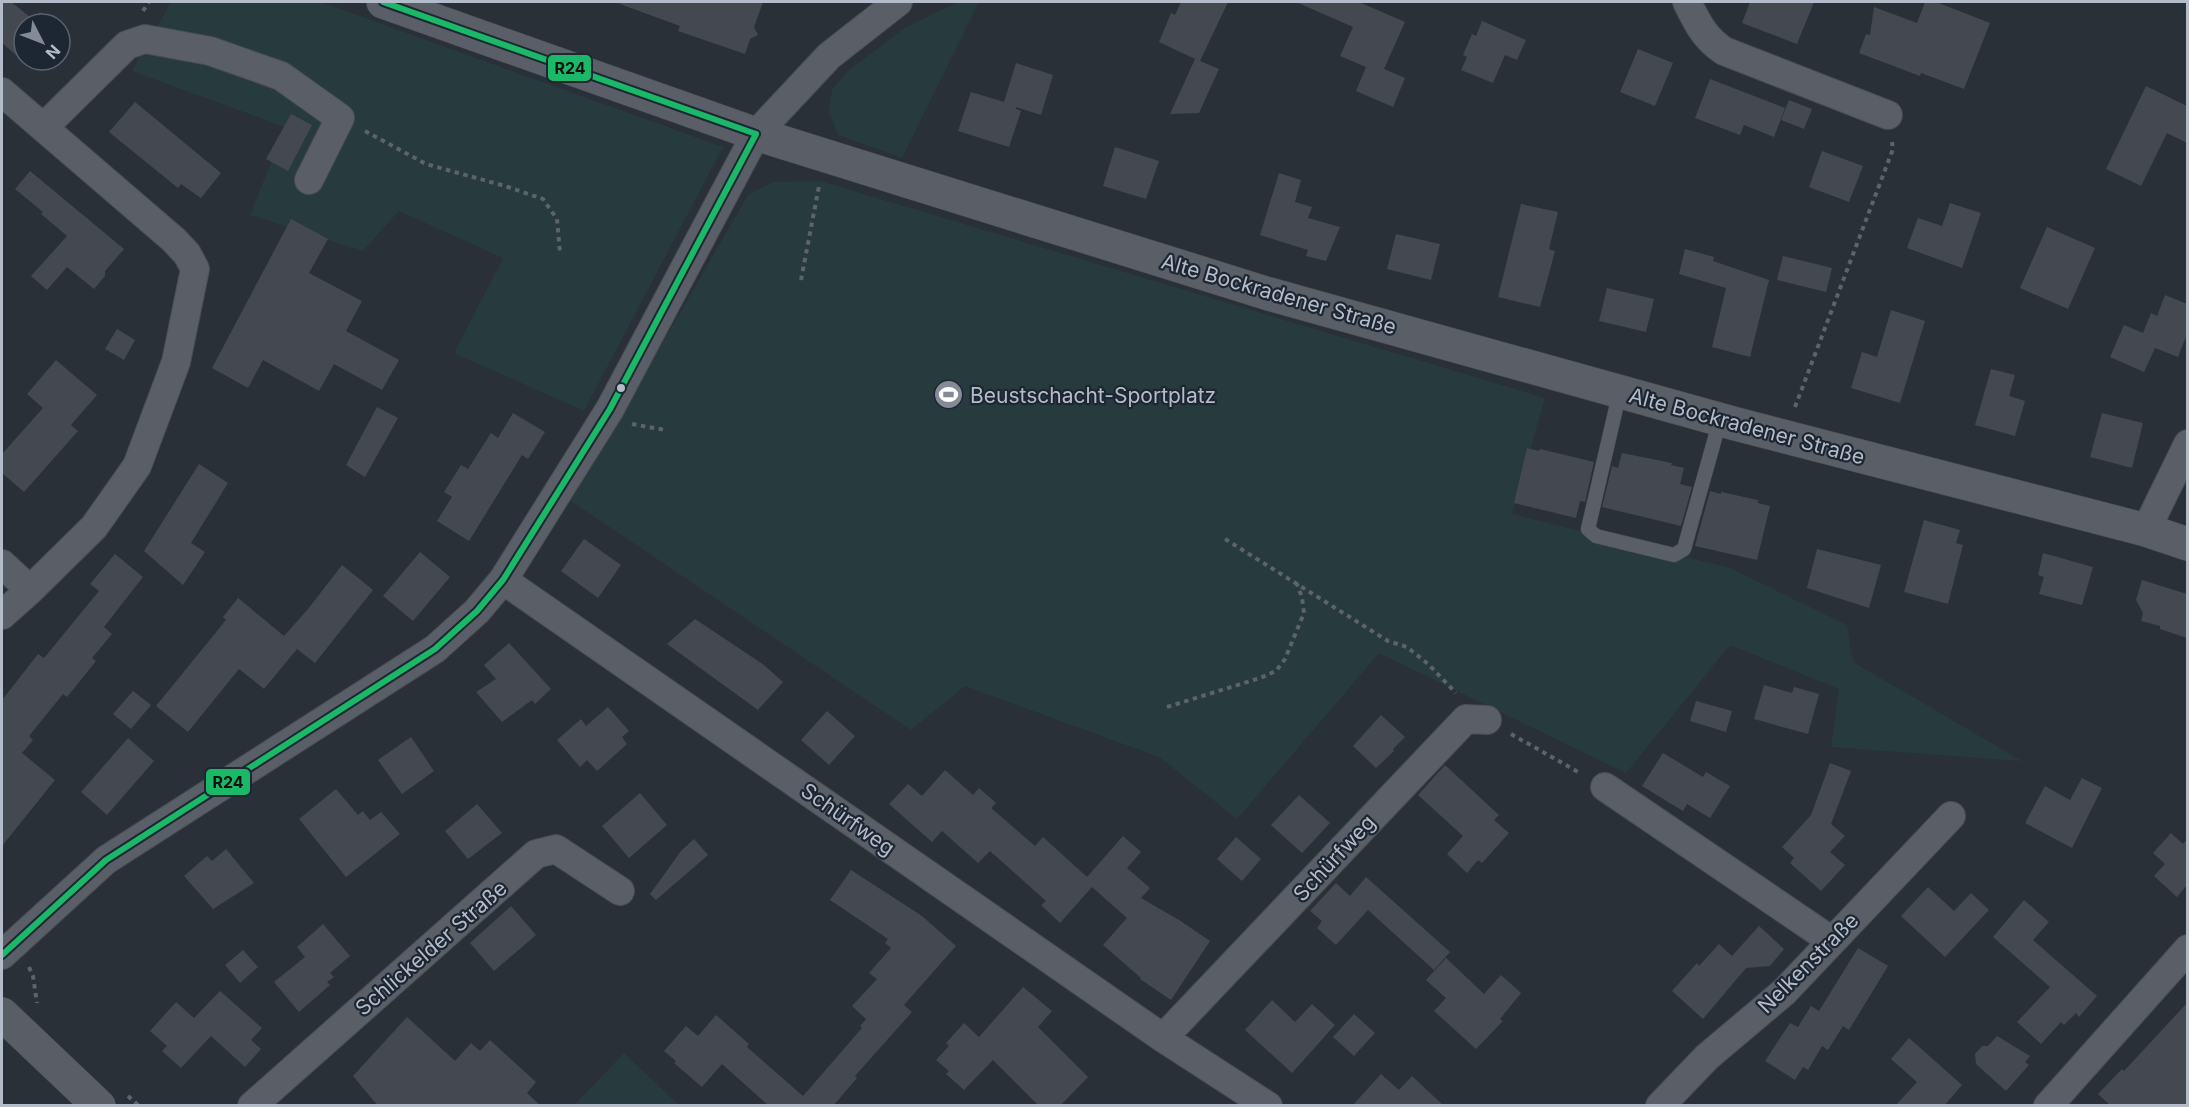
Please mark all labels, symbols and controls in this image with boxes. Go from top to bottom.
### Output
north arrow [12,12,72,72]
text: N [42,41,65,63]
line badge: R24 [547,54,592,82]
text: R24 [554,58,586,78]
street label: Alte Bockradener Straße [1159,248,1399,340]
sports icon: Beustschacht-Sportplatz [933,379,965,411]
unlabelled marker [615,382,627,394]
street label: Alte Bockradener Straße [1626,382,1868,470]
place label: Beustschacht-Sportplatz [970,383,1216,408]
line badge: R24 [205,768,251,796]
text: R24 [212,772,244,792]
street label: Schürfweg [796,778,900,860]
street label: Schürfweg [1288,810,1380,906]
street label: Schlickelder Straße [350,875,512,1021]
street label: Nelkenstraße [1753,908,1863,1018]

